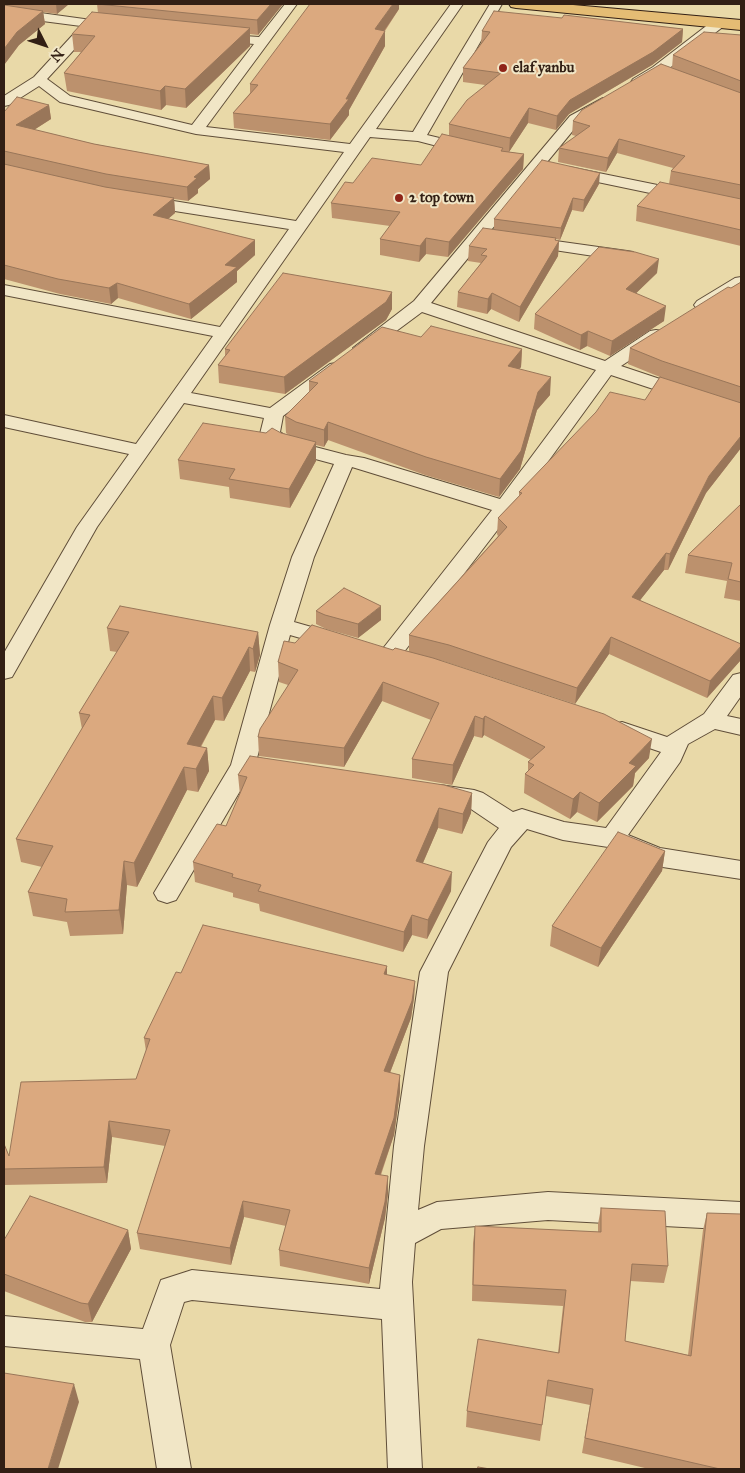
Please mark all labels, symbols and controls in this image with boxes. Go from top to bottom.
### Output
north arrow [20,20,70,70]
text: N [46,45,67,65]
place label: elaf yanbu [513,59,575,77]
marker: elaf yanbu [497,62,509,74]
place label: 2 top town [409,189,474,207]
marker: 2 top town [393,192,405,204]

